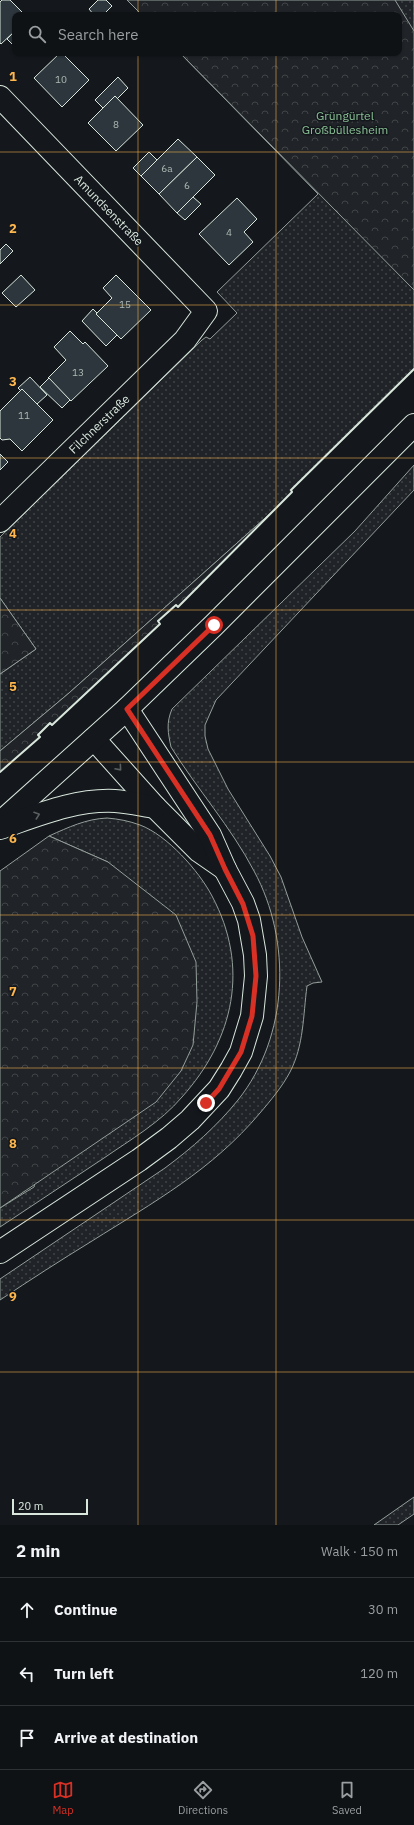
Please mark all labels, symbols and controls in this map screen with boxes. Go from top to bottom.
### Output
search box [12,12,402,56]
icon: search [26,23,48,45]
text: Search here [58,25,138,44]
text: 1 [9,68,17,85]
house number: 10 [55,73,67,86]
park label: Grüngürtel Großbüllesheim [302,108,388,137]
house number: 8 [113,118,119,131]
house number: 6a [161,162,173,175]
street label: Amundsenstraße [71,171,147,249]
house number: 6 [184,179,190,192]
text: 2 [9,220,17,237]
house number: 4 [226,226,232,239]
house number: 15 [119,298,131,311]
house number: 13 [72,366,84,379]
text: 3 [9,373,17,390]
street label: Filchnerstraße [66,391,133,457]
house number: 11 [18,409,30,422]
text: 4 [9,525,17,542]
route start [205,616,223,634]
text: 5 [9,678,17,695]
one-way arrow [115,764,122,771]
one-way arrow [33,811,40,820]
text: 6 [9,830,17,847]
text: 7 [9,983,17,1000]
route end [197,1094,215,1112]
text: 8 [9,1135,17,1152]
text: 9 [9,1288,17,1305]
scale bar [12,1497,88,1516]
text: 20 m [18,1499,43,1513]
text: 2 min [16,1540,60,1562]
text: Walk · 150 m [321,1543,398,1560]
icon: ahead [16,1599,38,1621]
text: Continue [54,1600,118,1619]
text: 30 m [368,1601,398,1618]
icon: left [16,1663,38,1685]
text: Turn left [54,1664,114,1683]
text: 120 m [360,1665,398,1682]
icon: arrive [16,1727,38,1749]
text: Arrive at destination [54,1728,198,1747]
tab: Map [52,1779,74,1817]
tab: Directions [178,1779,228,1817]
tab: Saved [332,1779,362,1817]

